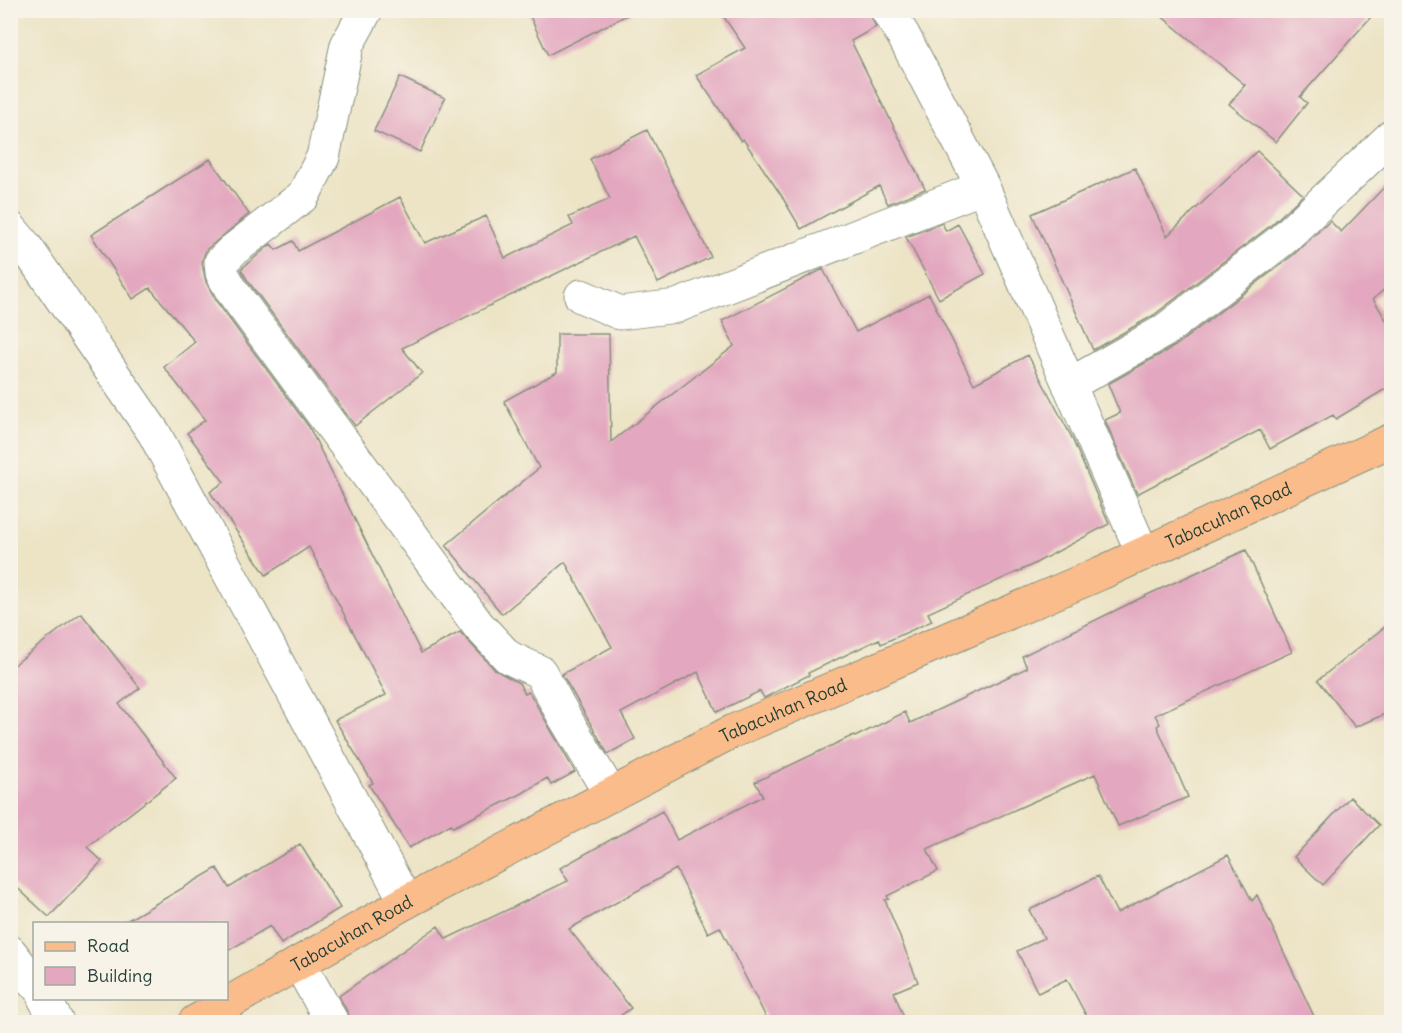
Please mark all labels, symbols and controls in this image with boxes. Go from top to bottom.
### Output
street label: Tabacuhan Road [1161,476,1295,554]
street label: Tabacuhan Road [715,672,850,748]
street label: Tabacuhan Road [287,889,417,977]
legend [33,922,228,1000]
text: Road [87,934,130,957]
text: Building [87,964,152,987]

